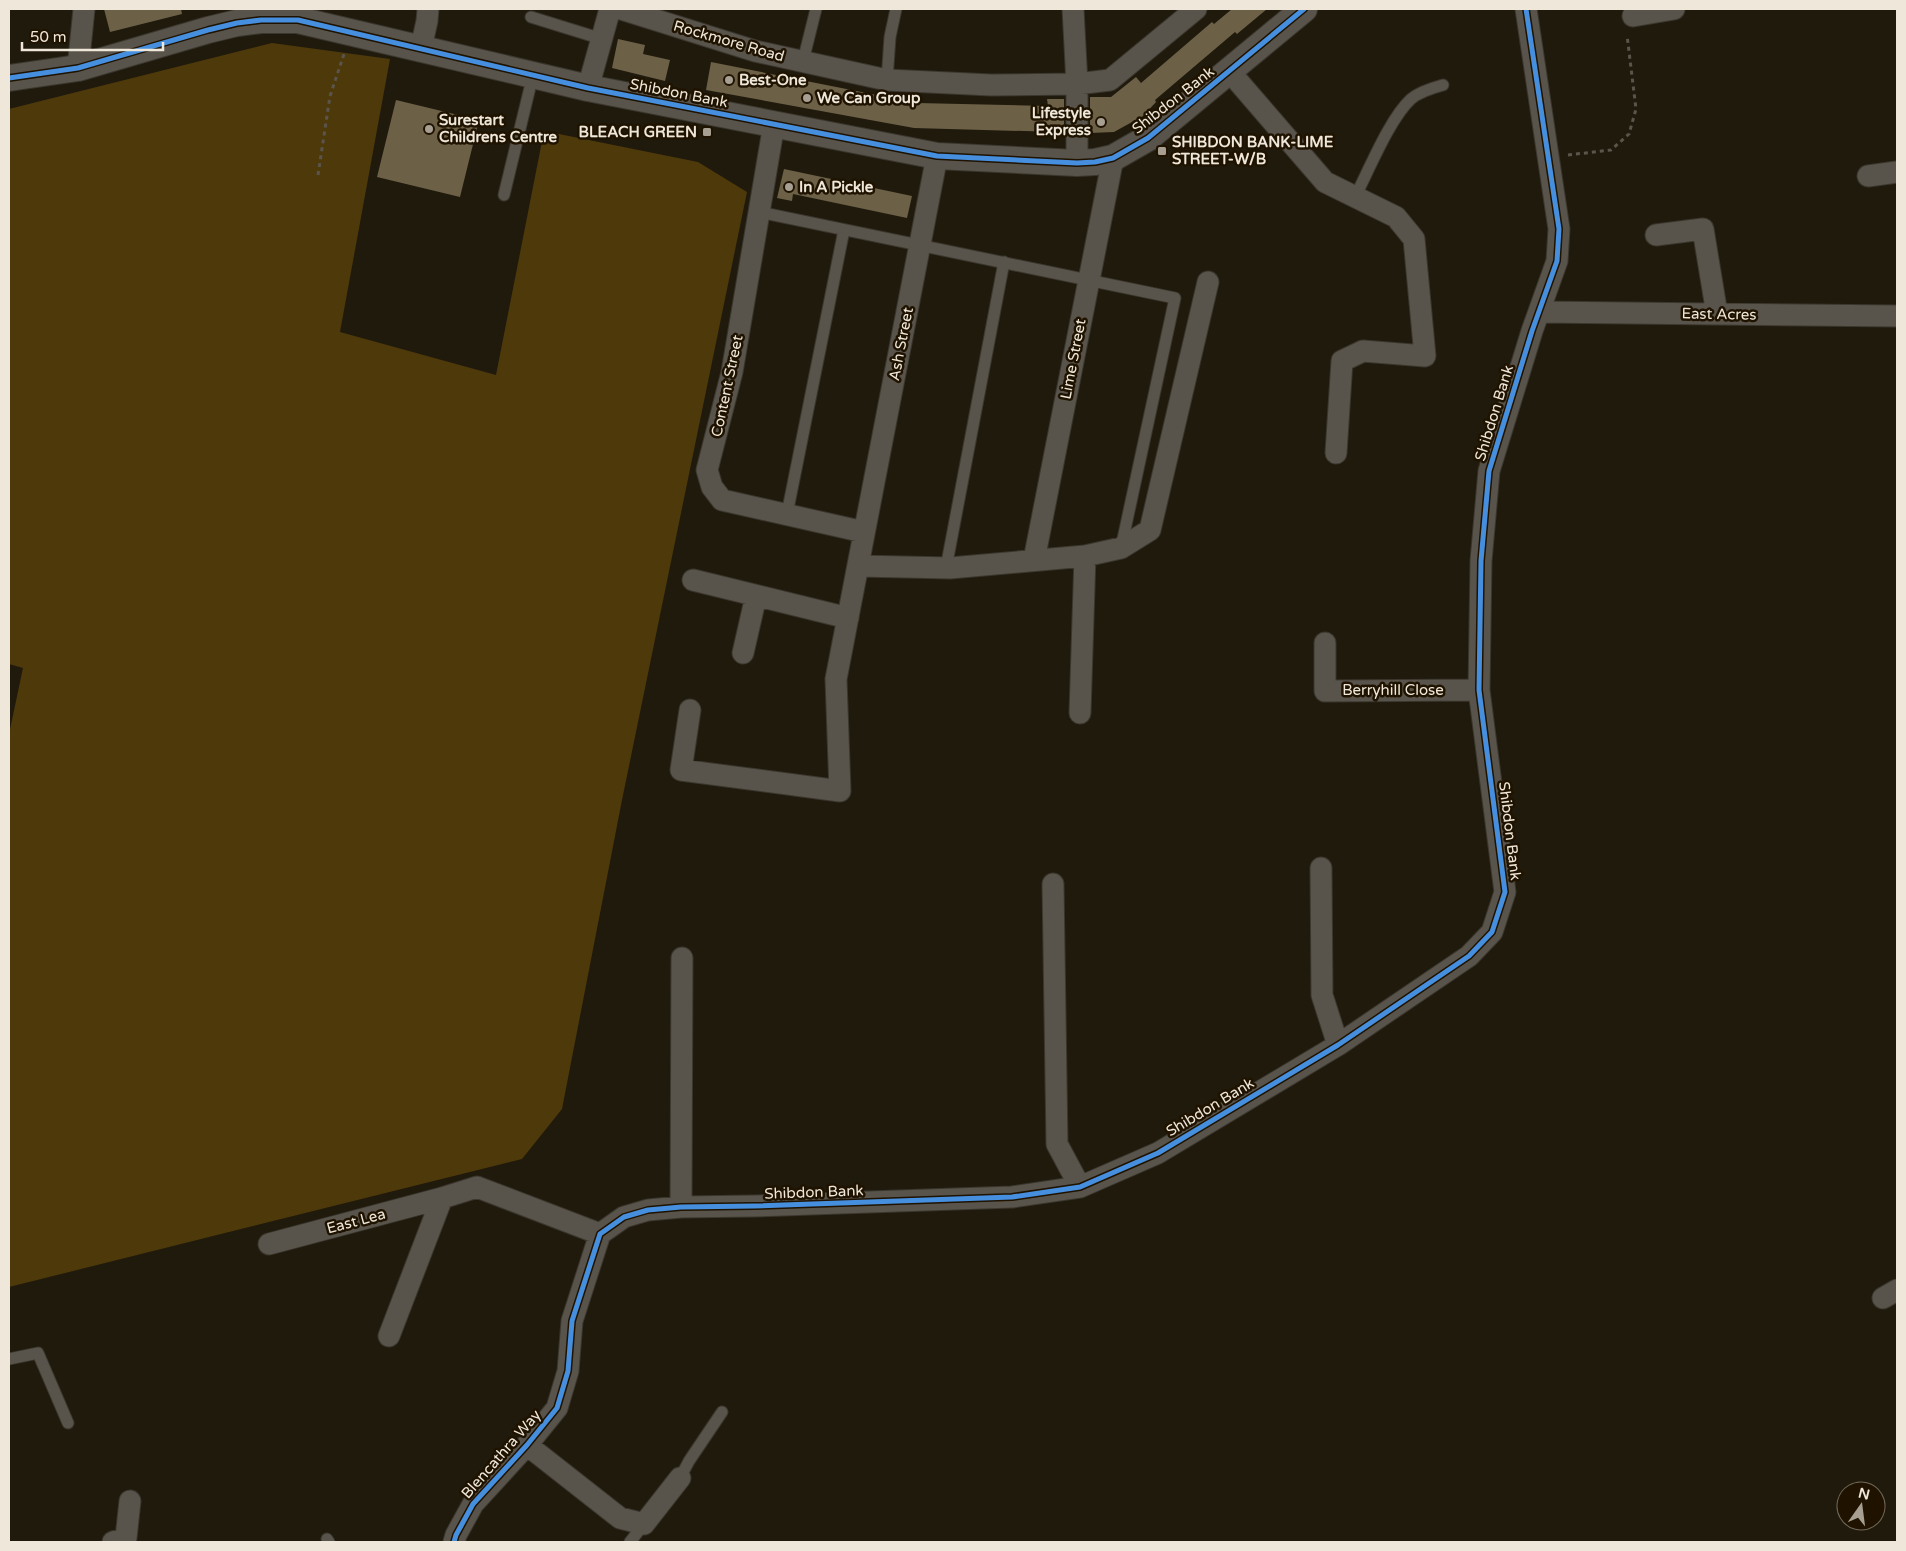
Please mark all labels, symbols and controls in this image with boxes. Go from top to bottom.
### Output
street label: Rockmore Road [672,17,786,65]
scale bar [22,20,164,52]
text: 50 m [30,28,67,46]
street label: Shibdon Bank [1128,62,1218,138]
place label: Best-One [739,71,807,89]
marker: Best-One [723,74,735,86]
street label: Shibdon Bank [629,75,729,111]
place label: We Can Group [817,89,921,108]
marker: We Can Group [801,92,813,104]
place label: Lifestyle Express [1032,104,1091,140]
place label: Surestart Childrens Centre [439,111,558,146]
marker: Lifestyle Express [1095,116,1107,128]
marker: Surestart Childrens Centre [423,123,435,135]
place label: BLEACH GREEN [579,123,697,141]
marker: BLEACH GREEN [701,126,713,138]
place label: SHIBDON BANK-LIME STREET-W/B [1172,133,1334,168]
marker: SHIBDON BANK-LIME STREET-W/B [1156,145,1168,157]
place label: In A Pickle [799,178,874,196]
marker: In A Pickle [783,181,795,193]
street label: East Acres [1681,304,1757,324]
street label: Ash Street [885,306,917,382]
street label: Lime Street [1056,317,1090,401]
street label: Content Street [707,333,747,439]
street label: Shibdon Bank [1471,363,1517,463]
street label: Berryhill Close [1342,681,1444,699]
street label: Shibdon Bank [1495,781,1525,881]
street label: Shibdon Bank [1163,1074,1257,1140]
street label: Shibdon Bank [764,1181,864,1203]
street label: East Lea [325,1205,387,1237]
street label: Blencathra Way [458,1406,544,1502]
north arrow [1836,1481,1886,1531]
text: N [1857,1484,1872,1503]

